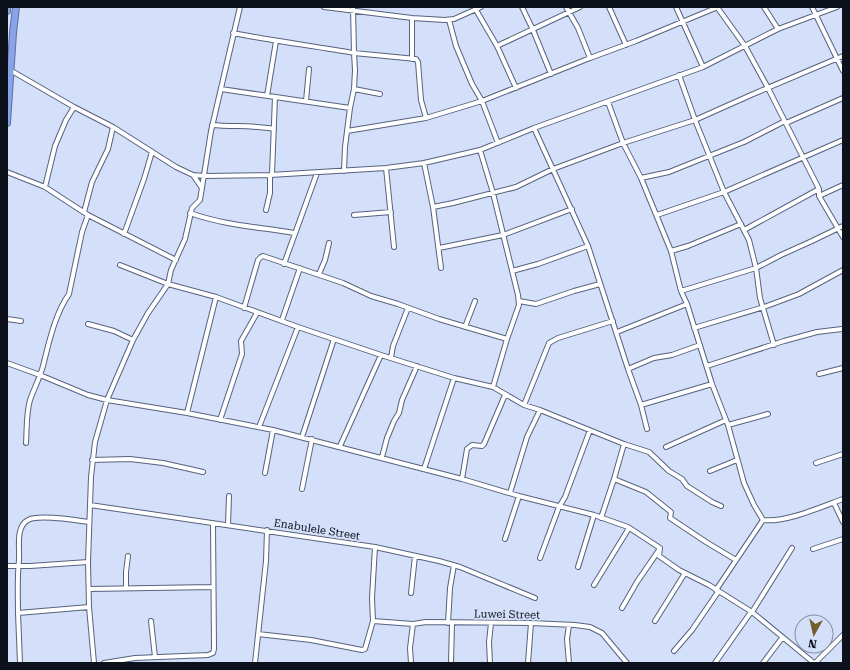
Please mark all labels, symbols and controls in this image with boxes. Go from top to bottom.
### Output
street label: Enabulele Street [273,516,361,543]
street label: Luwei Street [474,607,540,622]
north arrow [794,614,834,654]
text: N [807,636,818,650]

